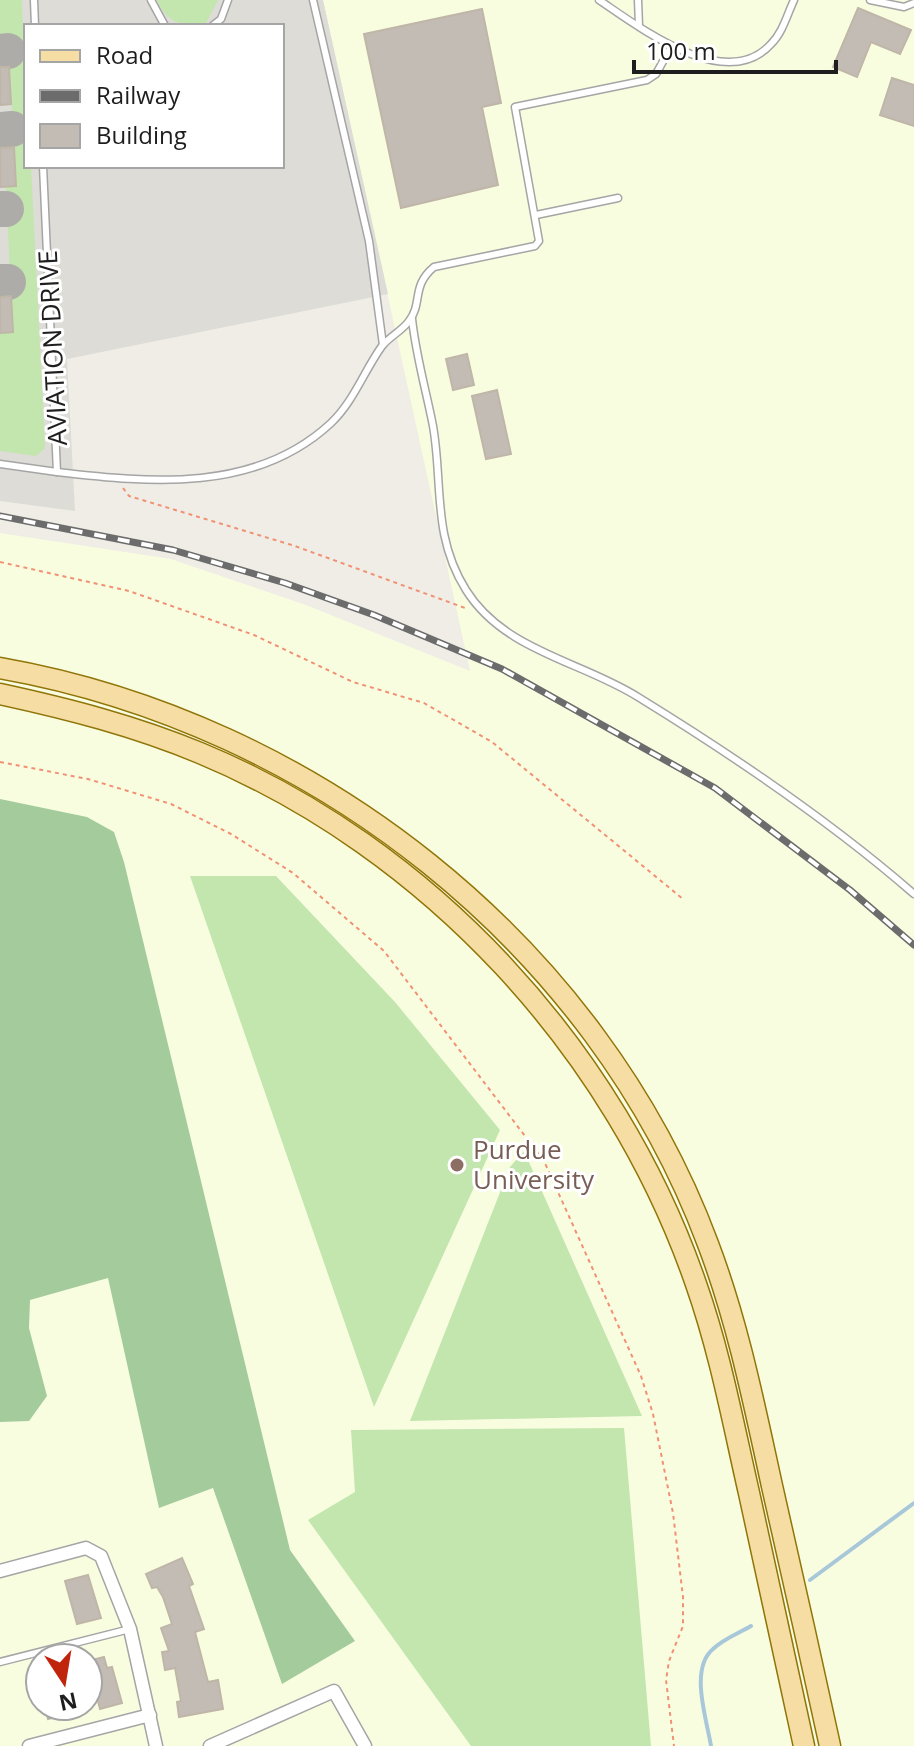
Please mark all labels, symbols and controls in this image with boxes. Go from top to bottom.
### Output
legend [24,24,284,168]
scale bar [634,24,836,74]
text: 100 m [646,34,716,67]
text: Road [96,38,153,71]
text: Railway [96,78,181,111]
text: Building [96,118,187,151]
street label: AVIATION DRIVE [29,249,75,447]
place label: Purdue University [473,1131,595,1197]
marker: Purdue University [448,1156,466,1174]
north arrow [24,1642,104,1722]
text: N [56,1686,80,1719]

